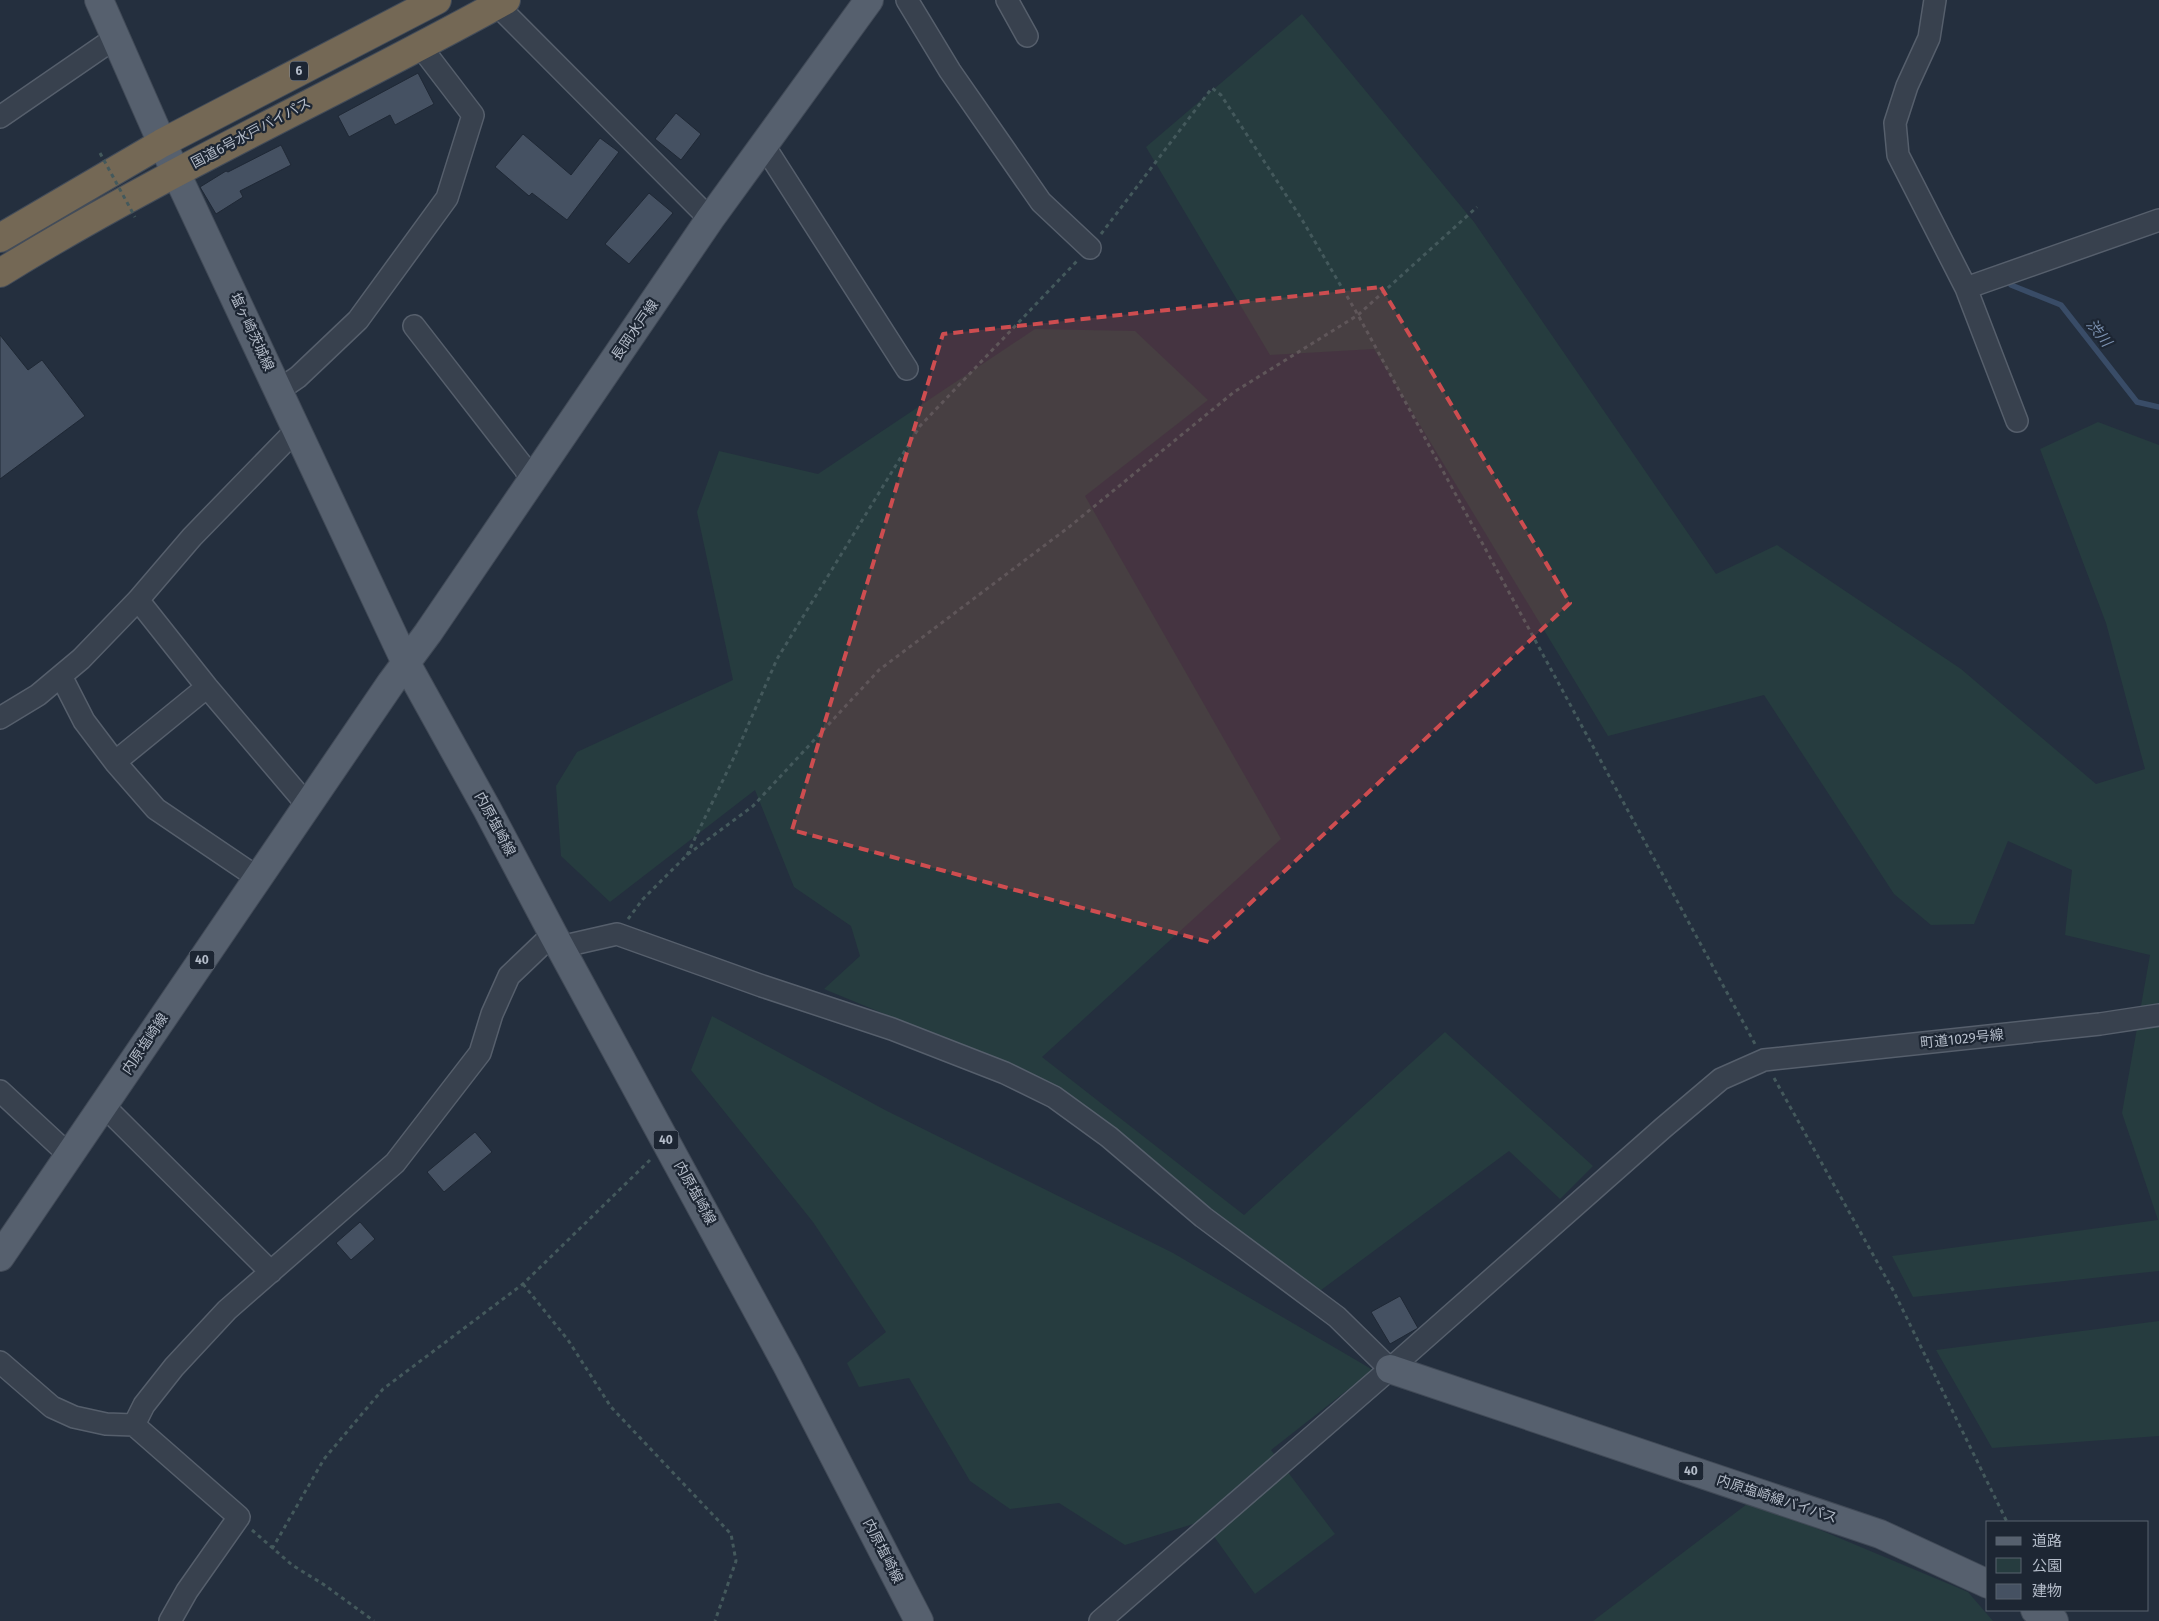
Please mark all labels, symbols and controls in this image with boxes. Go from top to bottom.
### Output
road number: 6 [290,61,308,80]
street label: 国道6号水戸バイパス [188,94,314,172]
street label: 塩ヶ崎茨城線 [227,290,277,374]
street label: 長岡水戸線 [608,296,662,364]
water label: 渋川 [2083,316,2117,352]
street label: 内原塩崎線 [471,789,519,859]
road number: 40 [190,950,214,970]
street label: 内原塩崎線 [118,1010,172,1078]
street label: 町道1029号線 [1919,1026,2005,1052]
road number: 40 [654,1130,678,1150]
street label: 内原塩崎線 [671,1158,719,1228]
road number: 40 [1678,1462,1704,1480]
street label: 内原塩崎線バイパス [1715,1471,1839,1527]
street label: 内原塩崎線 [860,1516,906,1586]
legend [1986,1521,2149,1611]
text: 道路 [2032,1532,2062,1550]
text: 公園 [2032,1557,2062,1575]
text: 建物 [2032,1582,2062,1600]

